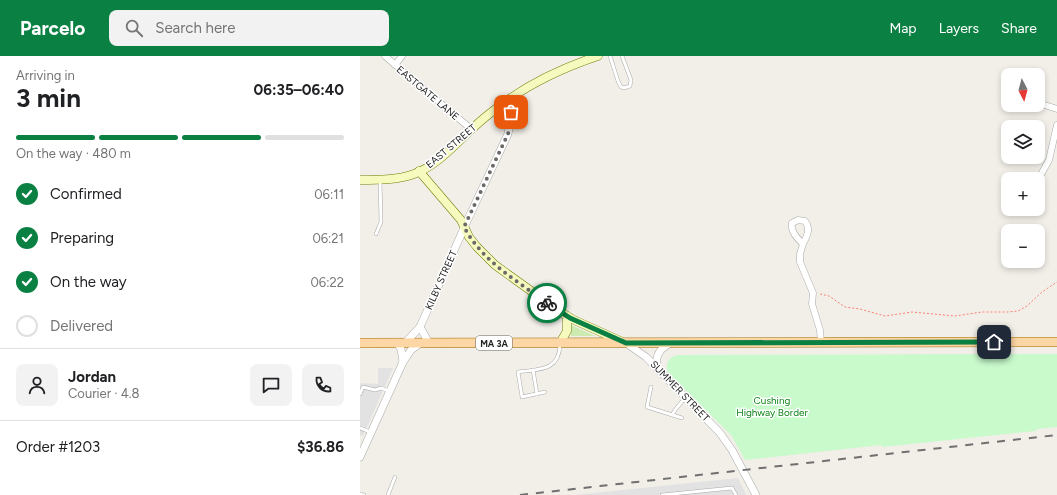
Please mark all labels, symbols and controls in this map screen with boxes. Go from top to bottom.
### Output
search box [109,10,389,46]
text: Parcelo [20,17,85,40]
icon: search [123,17,145,39]
text: Search here [155,19,235,37]
text: Map [889,20,917,37]
text: Layers [939,20,979,37]
text: Share [1001,20,1037,37]
street label: EASTGATE LANE [394,63,462,123]
text: Arriving in [16,68,75,83]
north arrow [1001,68,1045,112]
map controls [1001,68,1045,268]
text: 06:35–06:40 [254,81,344,99]
text: 3 min [16,82,81,114]
pin [494,95,528,129]
icon: bag [500,101,522,123]
button: layers [1001,120,1045,164]
street label: EAST STREET [423,121,479,171]
text: On the way · 480 m [16,146,131,161]
button: + [1001,172,1045,216]
icon: check [16,183,38,205]
text: Confirmed [50,185,122,203]
text: 06:11 [314,187,344,202]
button: − [1001,224,1045,268]
icon: check [16,227,38,249]
text: Preparing [50,229,114,247]
text: 06:21 [312,231,344,246]
street label: KILBY STREET [422,248,460,312]
icon: check [16,271,38,293]
text: On the way [50,273,127,291]
text: 06:22 [310,275,344,290]
courier [527,283,567,323]
icon: bike [536,292,558,314]
text: Delivered [50,317,113,335]
pin [977,325,1011,359]
icon: home [983,331,1005,353]
road number: MA 3A [476,336,512,350]
street label: SUMMER STREET [648,358,713,425]
button: person [16,364,58,406]
button: chat [250,364,292,406]
button: phone [302,364,344,406]
text: Jordan [68,368,116,386]
text: Courier · 4.8 [68,386,140,401]
park label: Cushing Highway Border [736,394,808,419]
text: Order #1203 [16,438,100,456]
text: $36.86 [297,438,344,456]

